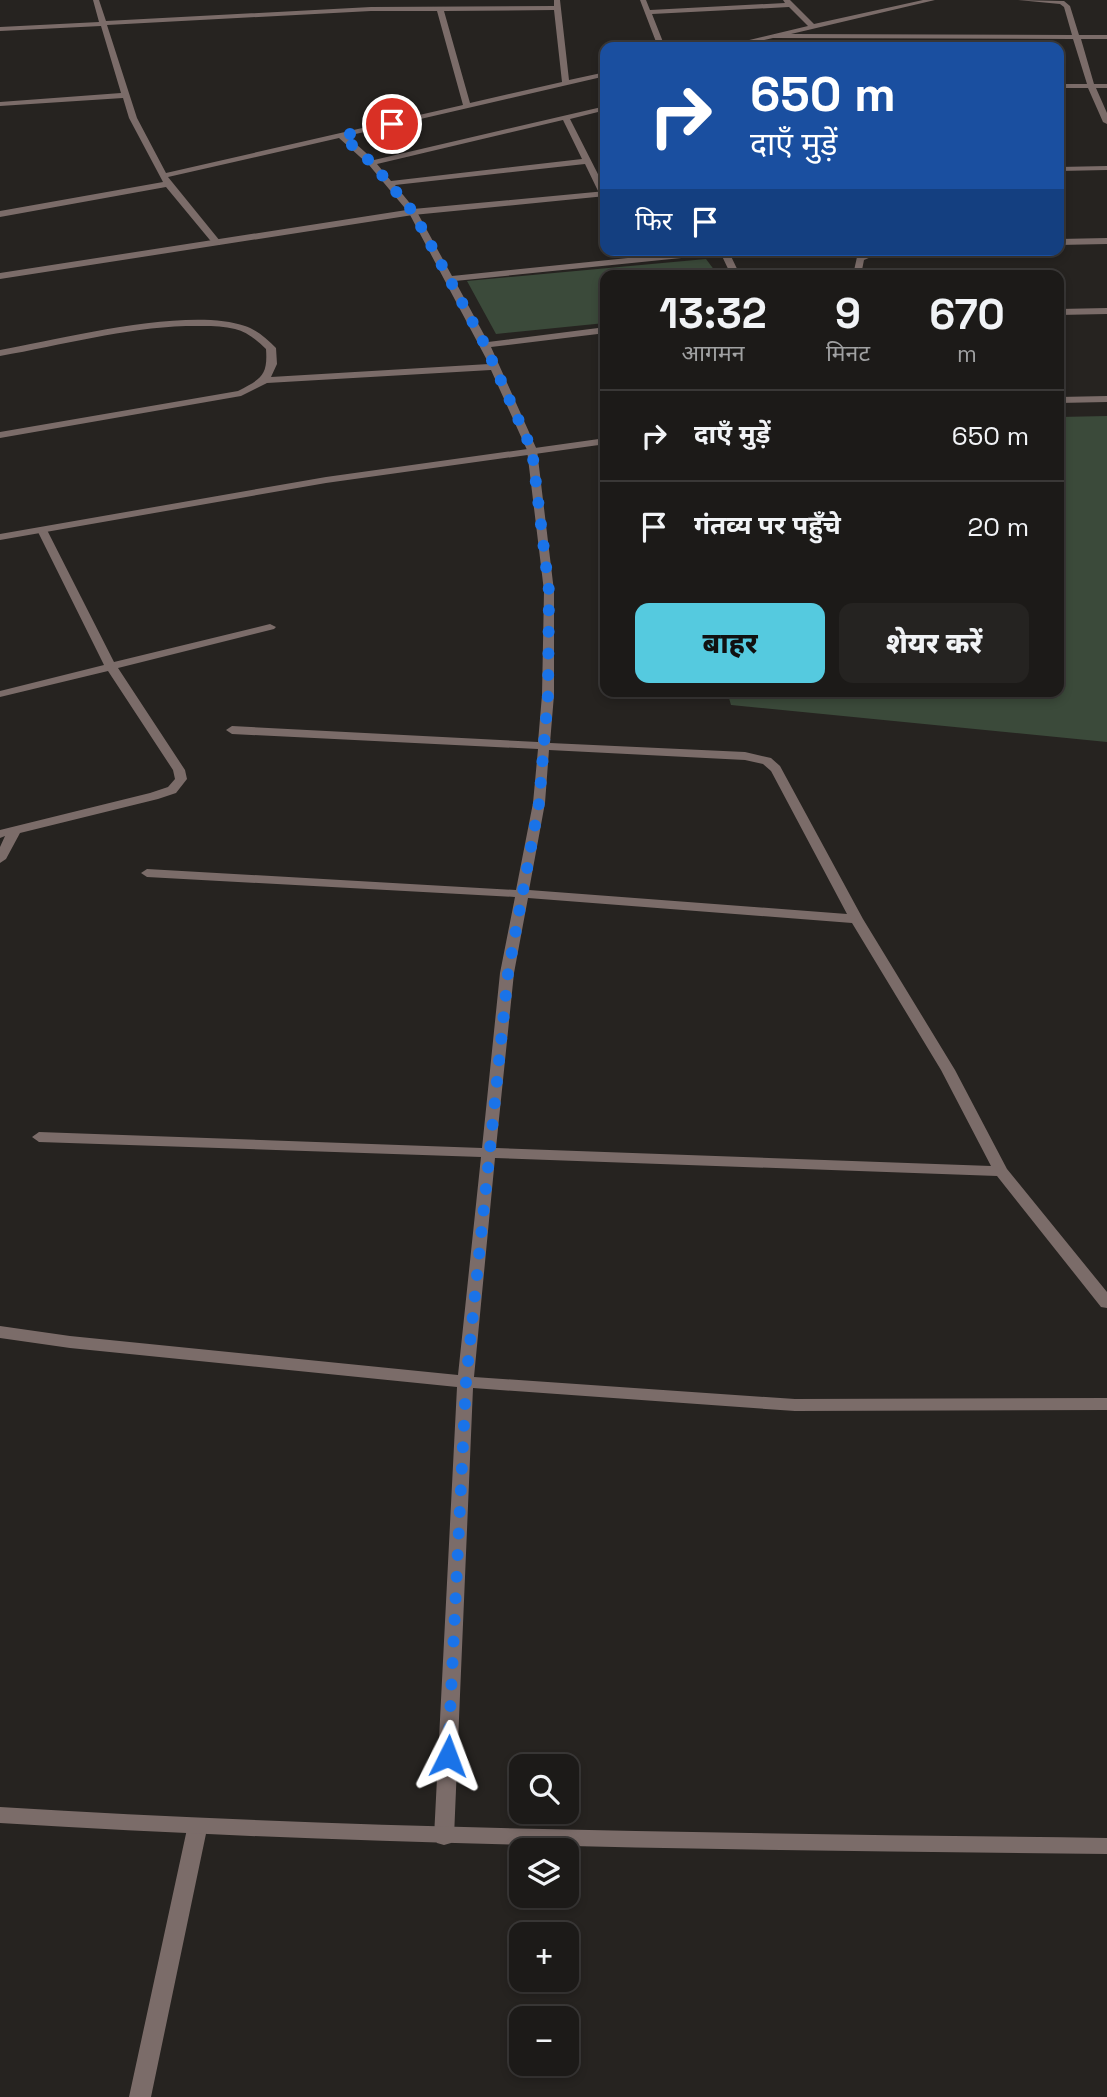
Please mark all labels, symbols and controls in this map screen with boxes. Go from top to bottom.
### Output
text: 650 m [750,63,896,125]
icon: right [635,70,726,161]
pin [362,94,422,154]
icon: arrive [373,105,411,143]
text: दाएँ मुड़ें [750,124,837,164]
icon: arrive [686,203,724,241]
text: फिर [635,204,672,238]
text: 13:32 [659,287,767,340]
text: 9 [835,287,861,340]
text: 670 [929,288,1005,341]
text: आगमन [681,338,744,368]
text: मिनट [826,338,870,368]
text: m [957,339,977,369]
icon: right [635,417,673,455]
text: दाएँ मुड़ें [694,417,770,451]
text: 650 m [952,419,1029,453]
icon: arrive [635,508,673,546]
text: गंतव्य पर पहुँचे [694,508,841,542]
text: 20 m [968,510,1029,544]
button: बाहर [635,603,825,683]
button: शेयर करें [839,603,1029,683]
position arrow [411,1719,485,1793]
map controls [509,1754,579,2076]
button: search [509,1754,579,1824]
button: layers [509,1838,579,1908]
button: + [509,1922,579,1992]
button: − [509,2006,579,2076]

